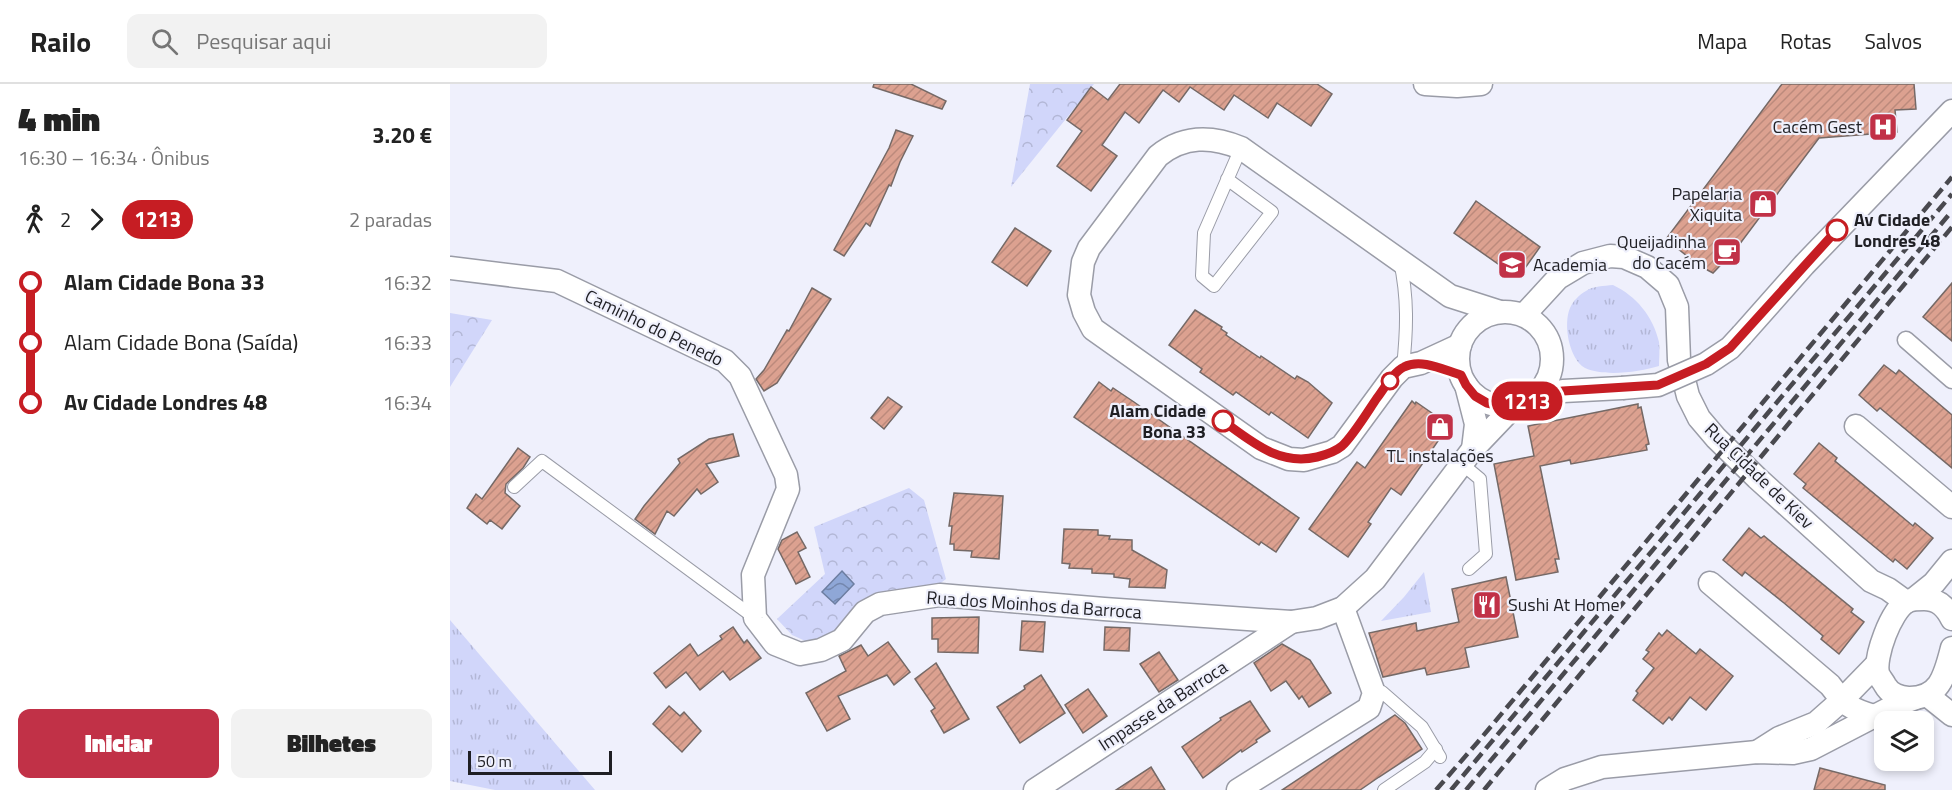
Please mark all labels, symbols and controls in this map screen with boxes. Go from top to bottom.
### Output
search box [127,14,547,68]
text: Railo [30,20,91,63]
text: Pesquisar aqui [196,24,331,58]
icon: search [148,25,181,58]
text: Mapa [1697,25,1747,57]
text: Rotas [1780,25,1831,57]
text: Salvos [1864,25,1922,57]
text: 4 min [18,94,100,144]
hospital icon: Cacém Gest [1867,111,1899,143]
place label: Cacém Gest [1772,113,1863,140]
text: 3.20 € [372,118,432,152]
text: 16:30 – 16:34 · Ônibus [18,142,210,173]
place label: Papelaria Xiquita [1671,180,1742,228]
shop icon: Papelaria Xiquita [1747,188,1779,220]
icon: walk [18,203,51,236]
icon: forward [80,203,113,236]
text: 1213 [134,203,181,235]
text: 2 [60,204,71,235]
text: 2 paradas [349,204,432,235]
place label: Av Cidade Londres 48 [1854,206,1940,254]
marker: Av Cidade Londres 48 [1826,219,1848,241]
place label: Queijadinha do Cacém [1617,228,1706,276]
cafe icon: Queijadinha do Cacém [1711,236,1743,268]
school or university icon: Academia [1496,249,1528,281]
place label: Academia [1533,251,1607,278]
text: Alam Cidade Bona 33 [64,265,265,299]
text: 16:32 [383,267,432,298]
street label: Caminho do Penedo [580,282,728,373]
text: Alam Cidade Bona (Saída) [64,325,298,359]
text: 16:33 [383,327,432,358]
unlabelled marker [1381,372,1399,390]
line badge: 1213 [1485,382,1569,420]
text: Av Cidade Londres 48 [64,385,267,419]
text: 1213 [1503,385,1551,417]
text: 16:34 [383,387,432,418]
place label: Alam Cidade Bona 33 [1109,397,1206,445]
marker: Alam Cidade Bona 33 [1212,410,1234,432]
shop icon: TL instalações [1424,411,1456,443]
street label: Rua Cidade de Kiev [1699,416,1820,535]
place label: TL instalações [1386,442,1494,469]
street label: Rua dos Moinhos da Barroca [925,584,1143,625]
restaurant icon: Sushi At Home [1471,589,1503,621]
place label: Sushi At Home [1508,591,1620,618]
street label: Impasse da Barroca [1093,654,1233,757]
button: Iniciar [18,709,219,778]
button: Bilhetes [231,709,432,778]
map controls [1874,711,1934,771]
button: layers [1874,711,1934,771]
scale bar [468,748,612,776]
text: 50 m [477,749,512,773]

